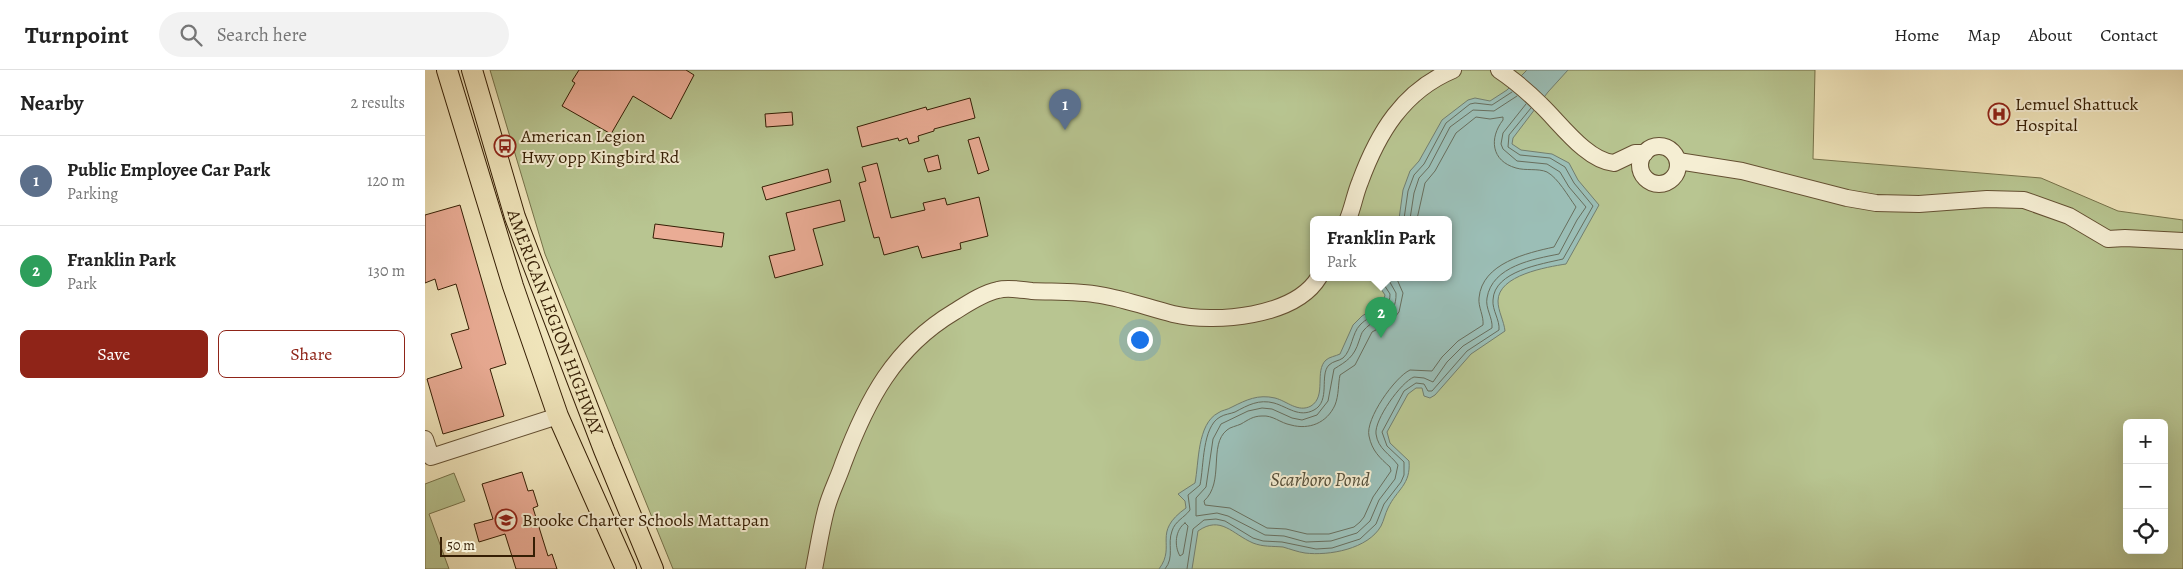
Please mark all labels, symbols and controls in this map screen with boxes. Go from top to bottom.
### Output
search box [159,12,509,57]
text: Turnpoint [25,19,129,51]
icon: search [177,21,205,49]
text: Search here [217,22,307,48]
text: Home [1894,23,1939,47]
text: Map [1967,23,2000,47]
text: About [2028,23,2072,47]
text: Contact [2100,23,2158,47]
text: Nearby [20,89,83,117]
pin: 1 [1049,89,1081,130]
text: 2 results [350,92,405,114]
place label: Lemuel Shattuck Hospital [2015,92,2139,137]
hospital icon: Lemuel Shattuck Hospital [1987,102,2011,126]
place label: American Legion Hwy opp Kingbird Rd [520,124,680,169]
bus stop icon: American Legion Hwy opp Kingbird Rd [493,134,517,158]
text: Public Employee Car Park [67,157,270,183]
text: 1 [33,170,39,192]
text: 120 m [367,170,405,192]
text: Parking [67,183,118,205]
street label: AMERICAN LEGION HIGHWAY [501,206,610,440]
popup [1310,216,1452,281]
text: Franklin Park [1327,225,1435,251]
text: Franklin Park [67,247,176,273]
text: Park [1327,251,1357,273]
text: 2 [32,260,40,282]
text: 130 m [368,260,405,282]
text: Park [67,273,97,295]
pin: 2 [1365,297,1397,338]
your location [1127,327,1153,353]
button: Save [20,330,208,378]
button: Share [218,330,405,378]
map controls [2123,419,2168,554]
button: + [2123,419,2168,464]
button: − [2123,464,2168,509]
water label: Scarboro Pond [1270,467,1370,493]
school or university icon: Brooke Charter Schools Mattapan [494,508,518,532]
place label: Brooke Charter Schools Mattapan [522,508,769,532]
button: locate [2123,509,2168,554]
scale bar [440,534,535,557]
text: 50 m [447,536,475,555]

